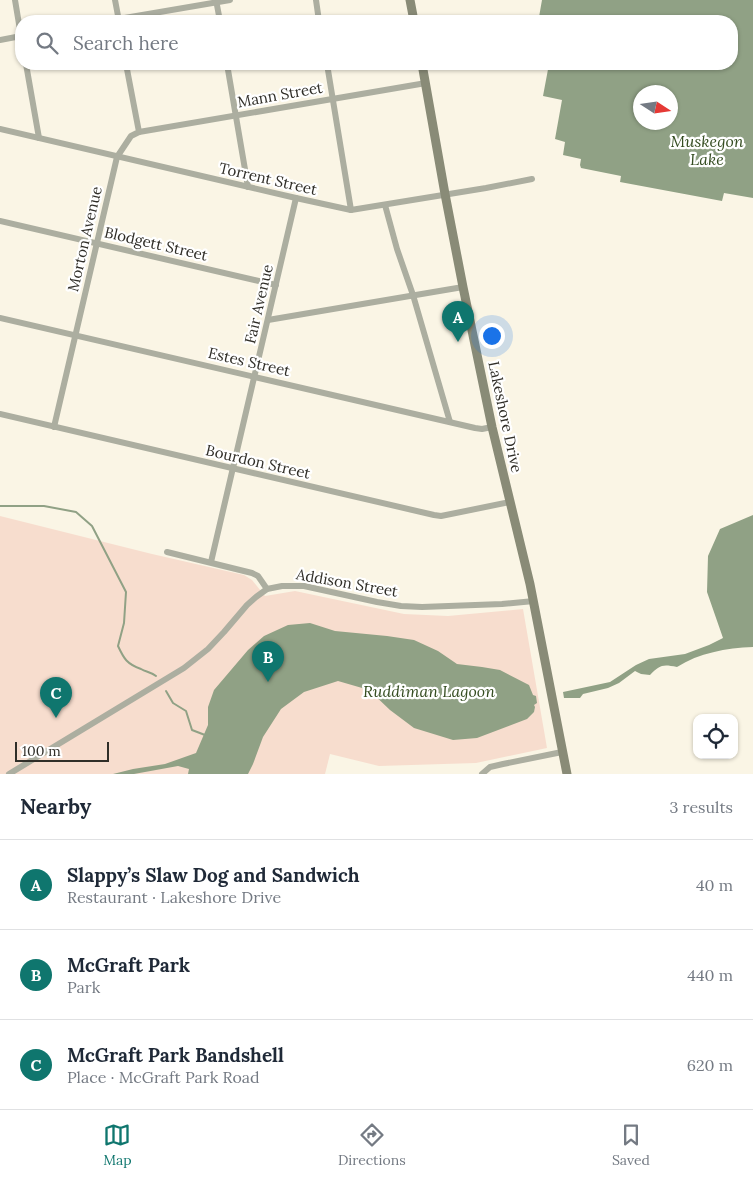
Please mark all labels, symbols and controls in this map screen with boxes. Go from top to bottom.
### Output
search box [15,15,738,70]
icon: search [33,29,61,57]
text: Search here [73,31,179,55]
street label: Mann Street [236,78,324,111]
north arrow [633,85,678,130]
water label: Muskegon Lake [670,131,744,169]
street label: Torrent Street [217,158,319,199]
street label: Morton Avenue [63,184,106,293]
street label: Blodgett Street [103,222,210,265]
street label: Fair Avenue [240,262,277,345]
pin: A [442,301,474,342]
your location [479,323,505,349]
street label: Estes Street [206,343,292,380]
street label: Lakeshore Drive [484,359,527,474]
street label: Bourdon Street [204,440,312,483]
street label: Addison Street [294,564,400,601]
pin: B [252,641,284,682]
pin: C [40,677,72,718]
water label: Ruddiman Lagoon [363,681,495,701]
map controls [693,714,738,759]
button: locate [693,714,738,759]
scale bar [15,739,109,762]
text: 100 m [22,742,61,760]
text: Nearby [20,793,91,820]
text: 3 results [669,797,733,817]
text: Slappy’s Slaw Dog and Sandwich [67,863,360,887]
text: A [31,875,41,895]
text: 40 m [696,875,733,895]
text: Restaurant · Lakeshore Drive [67,887,281,907]
text: McGraft Park [67,953,190,977]
text: B [31,965,41,985]
text: 440 m [687,965,733,985]
text: Park [67,977,100,997]
text: McGraft Park Bandshell [67,1043,284,1067]
text: C [30,1055,42,1075]
text: 620 m [687,1055,733,1075]
text: Place · McGraft Park Road [67,1067,260,1087]
tab: Map [103,1121,132,1169]
tab: Directions [338,1121,406,1169]
tab: Saved [612,1121,650,1169]

